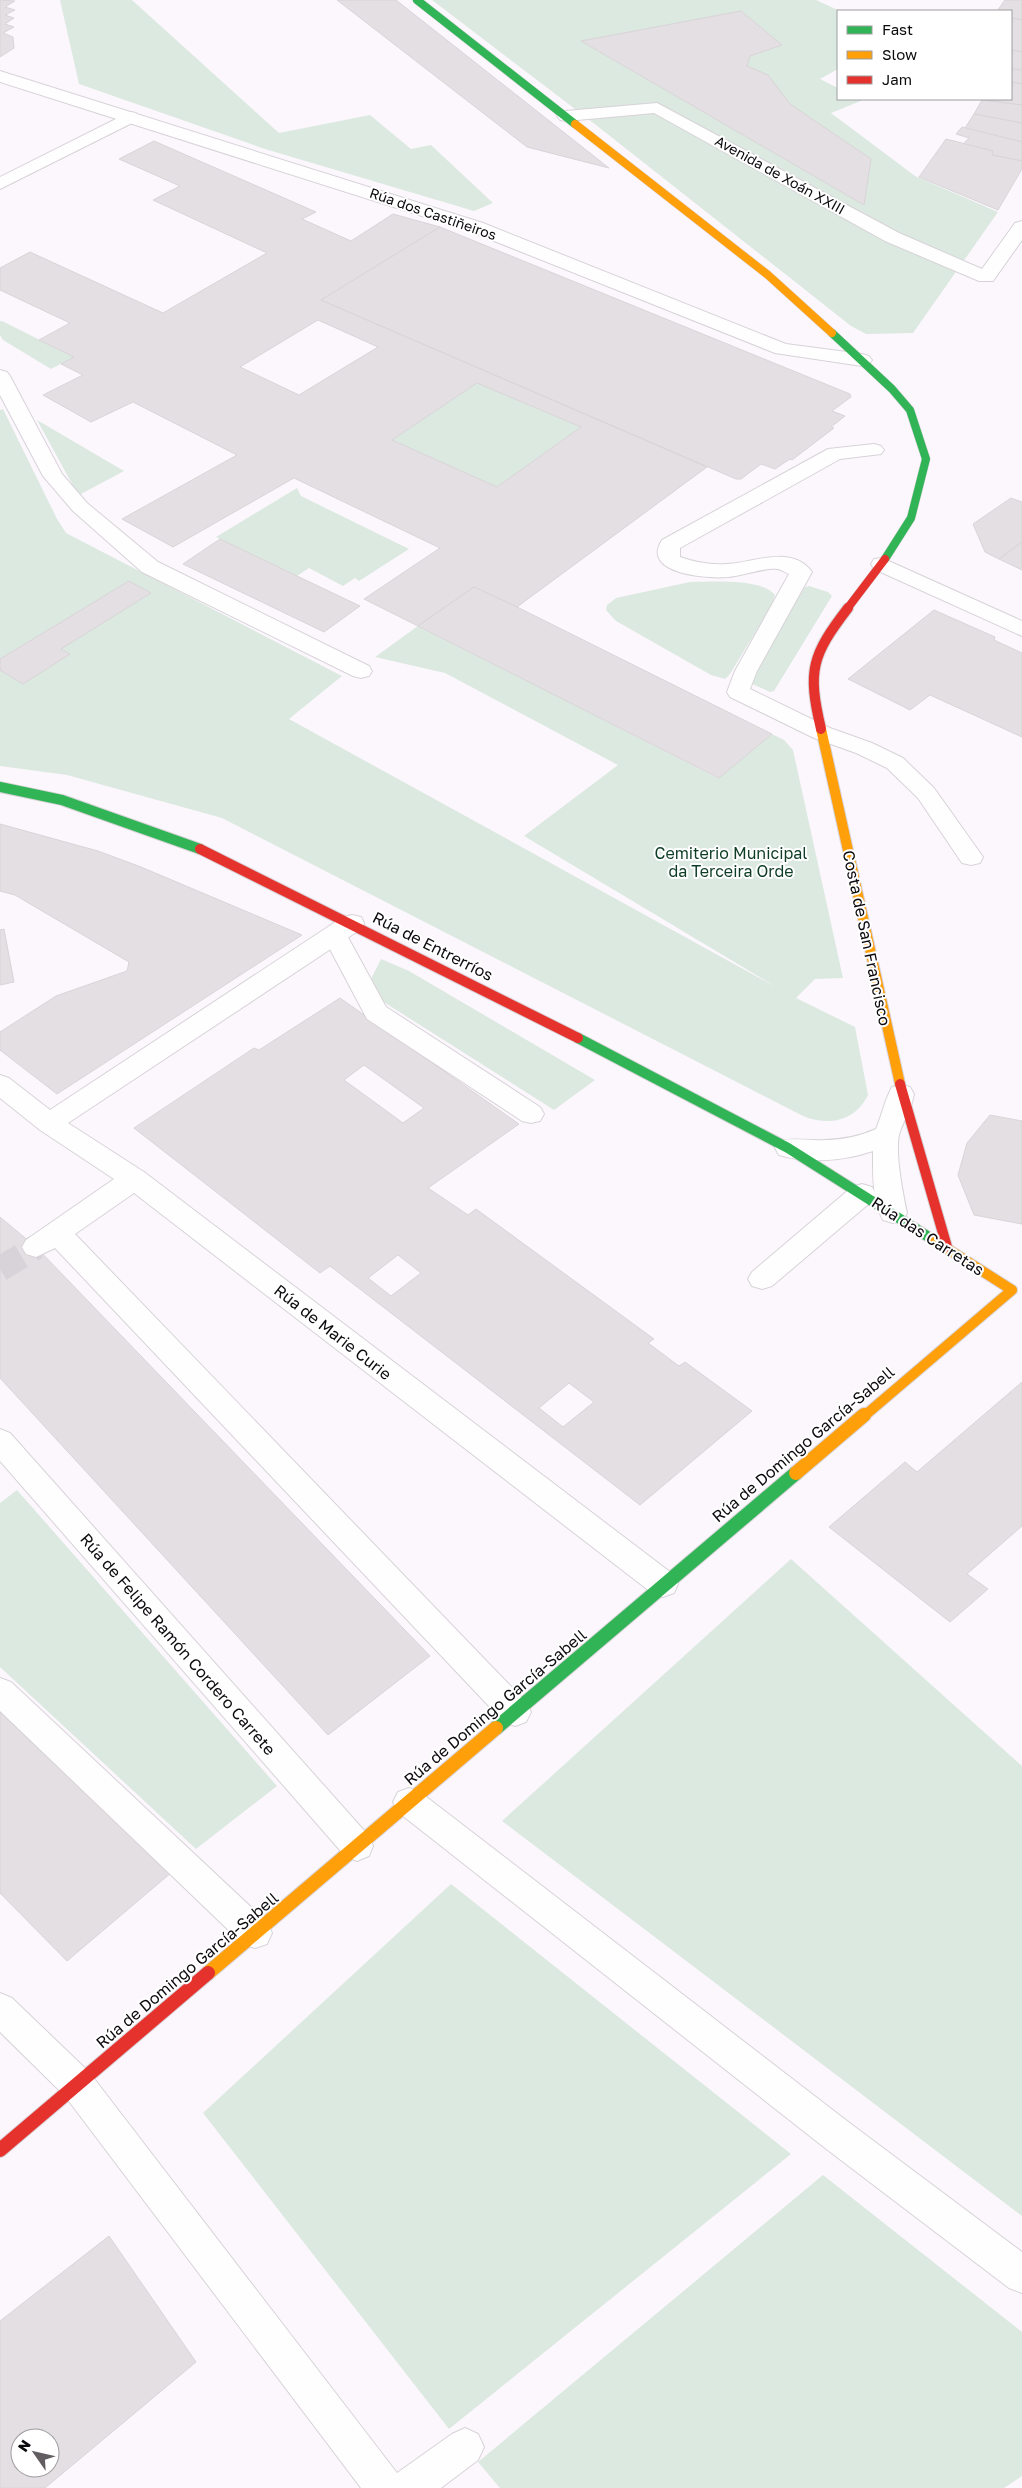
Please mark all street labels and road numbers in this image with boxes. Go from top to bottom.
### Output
street label: Avenida de Xoán XXIII [712,132,848,217]
street label: Rúa dos Castiñeiros [368,184,499,243]
street label: Costa de San Francisco [839,848,895,1028]
street label: Rúa de Entrerríos [369,907,497,985]
street label: Rúa das Carretas [868,1192,988,1280]
street label: Rúa de Marie Curie [270,1280,396,1384]
street label: Rúa de Domingo García-Sabell [708,1362,898,1526]
street label: Rúa de Felipe Ramón Cordero Carrete [76,1529,280,1759]
street label: Rúa de Domingo García-Sabell [400,1625,590,1789]
street label: Rúa de Domingo García-Sabell [92,1888,282,2052]

